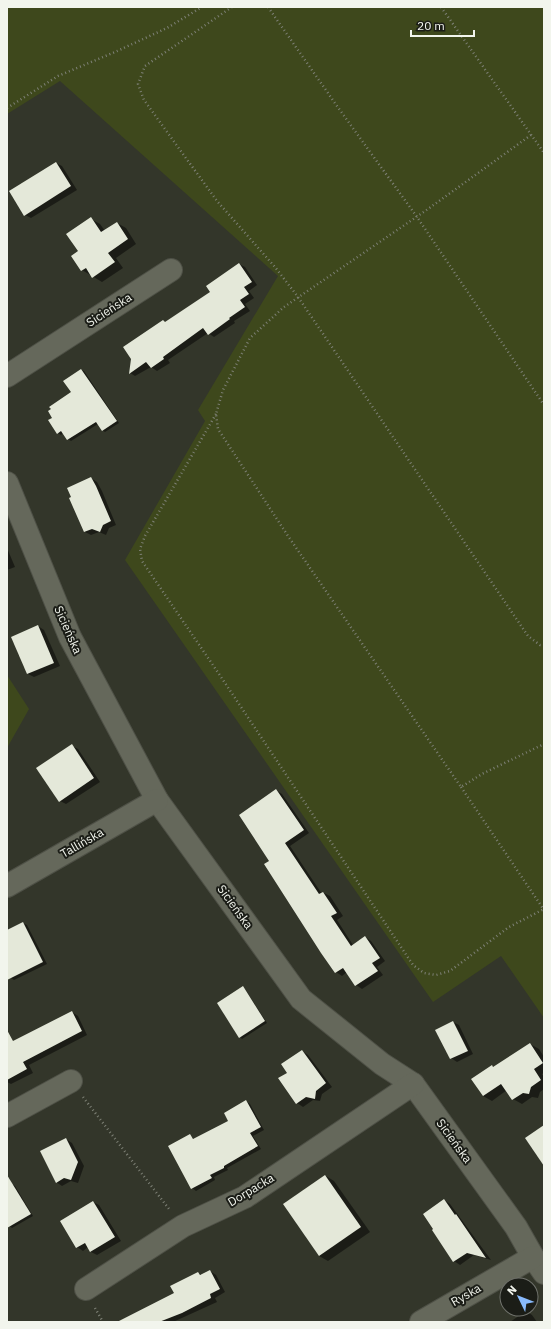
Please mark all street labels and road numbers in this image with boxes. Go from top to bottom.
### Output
street label: Sicieńska [83,289,135,330]
street label: Sicieńska [51,603,86,657]
street label: Tallińska [58,824,106,861]
street label: Sicieńska [214,882,257,932]
street label: Sicieńska [433,1116,476,1166]
street label: Dorpacka [225,1170,277,1209]
street label: Ryska [448,1280,484,1309]

